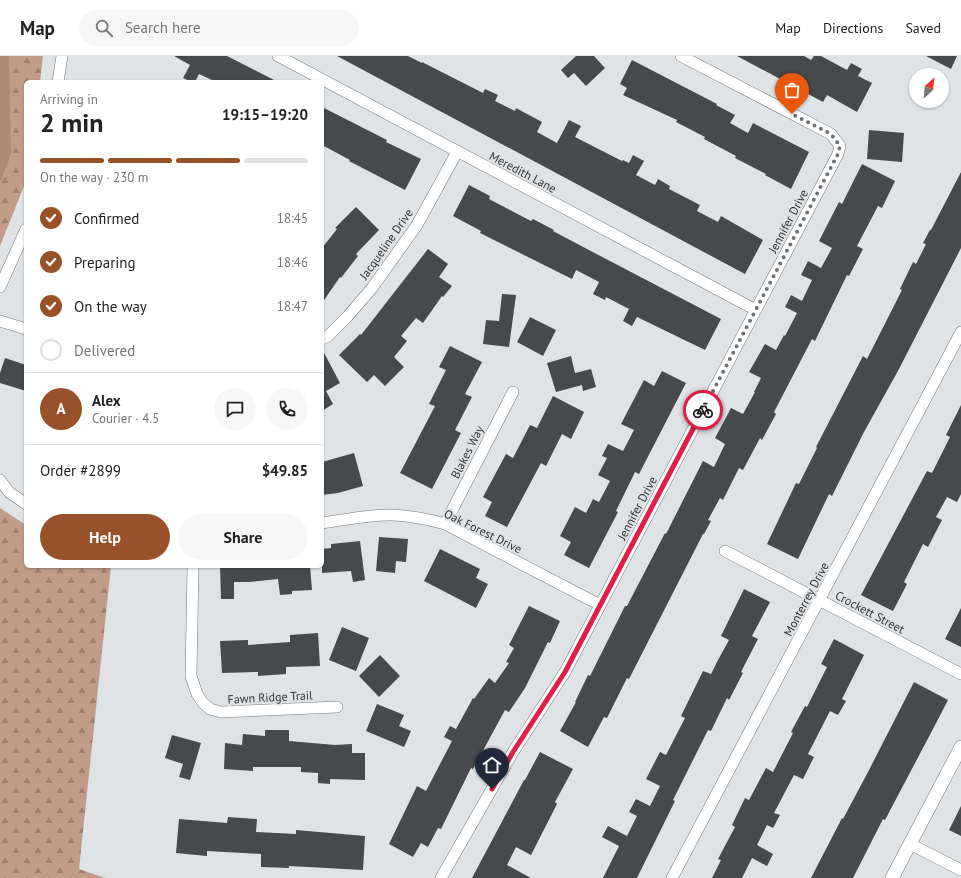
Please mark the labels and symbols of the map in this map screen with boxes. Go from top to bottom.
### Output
north arrow [909,68,949,108]
pin [775,73,809,114]
street label: Meredith Lane [487,148,559,196]
street label: Jennifer Drive [764,187,811,256]
street label: Jacqueline Drive [355,206,416,283]
courier [683,390,723,430]
street label: Blakes Way [447,423,487,481]
street label: Jennifer Drive [613,474,660,543]
street label: Oak Forest Drive [442,506,524,556]
street label: Monterrey Drive [780,559,832,639]
street label: Crockett Street [833,587,907,637]
street label: Fawn Ridge Trail [227,687,313,707]
pin [475,748,509,789]

